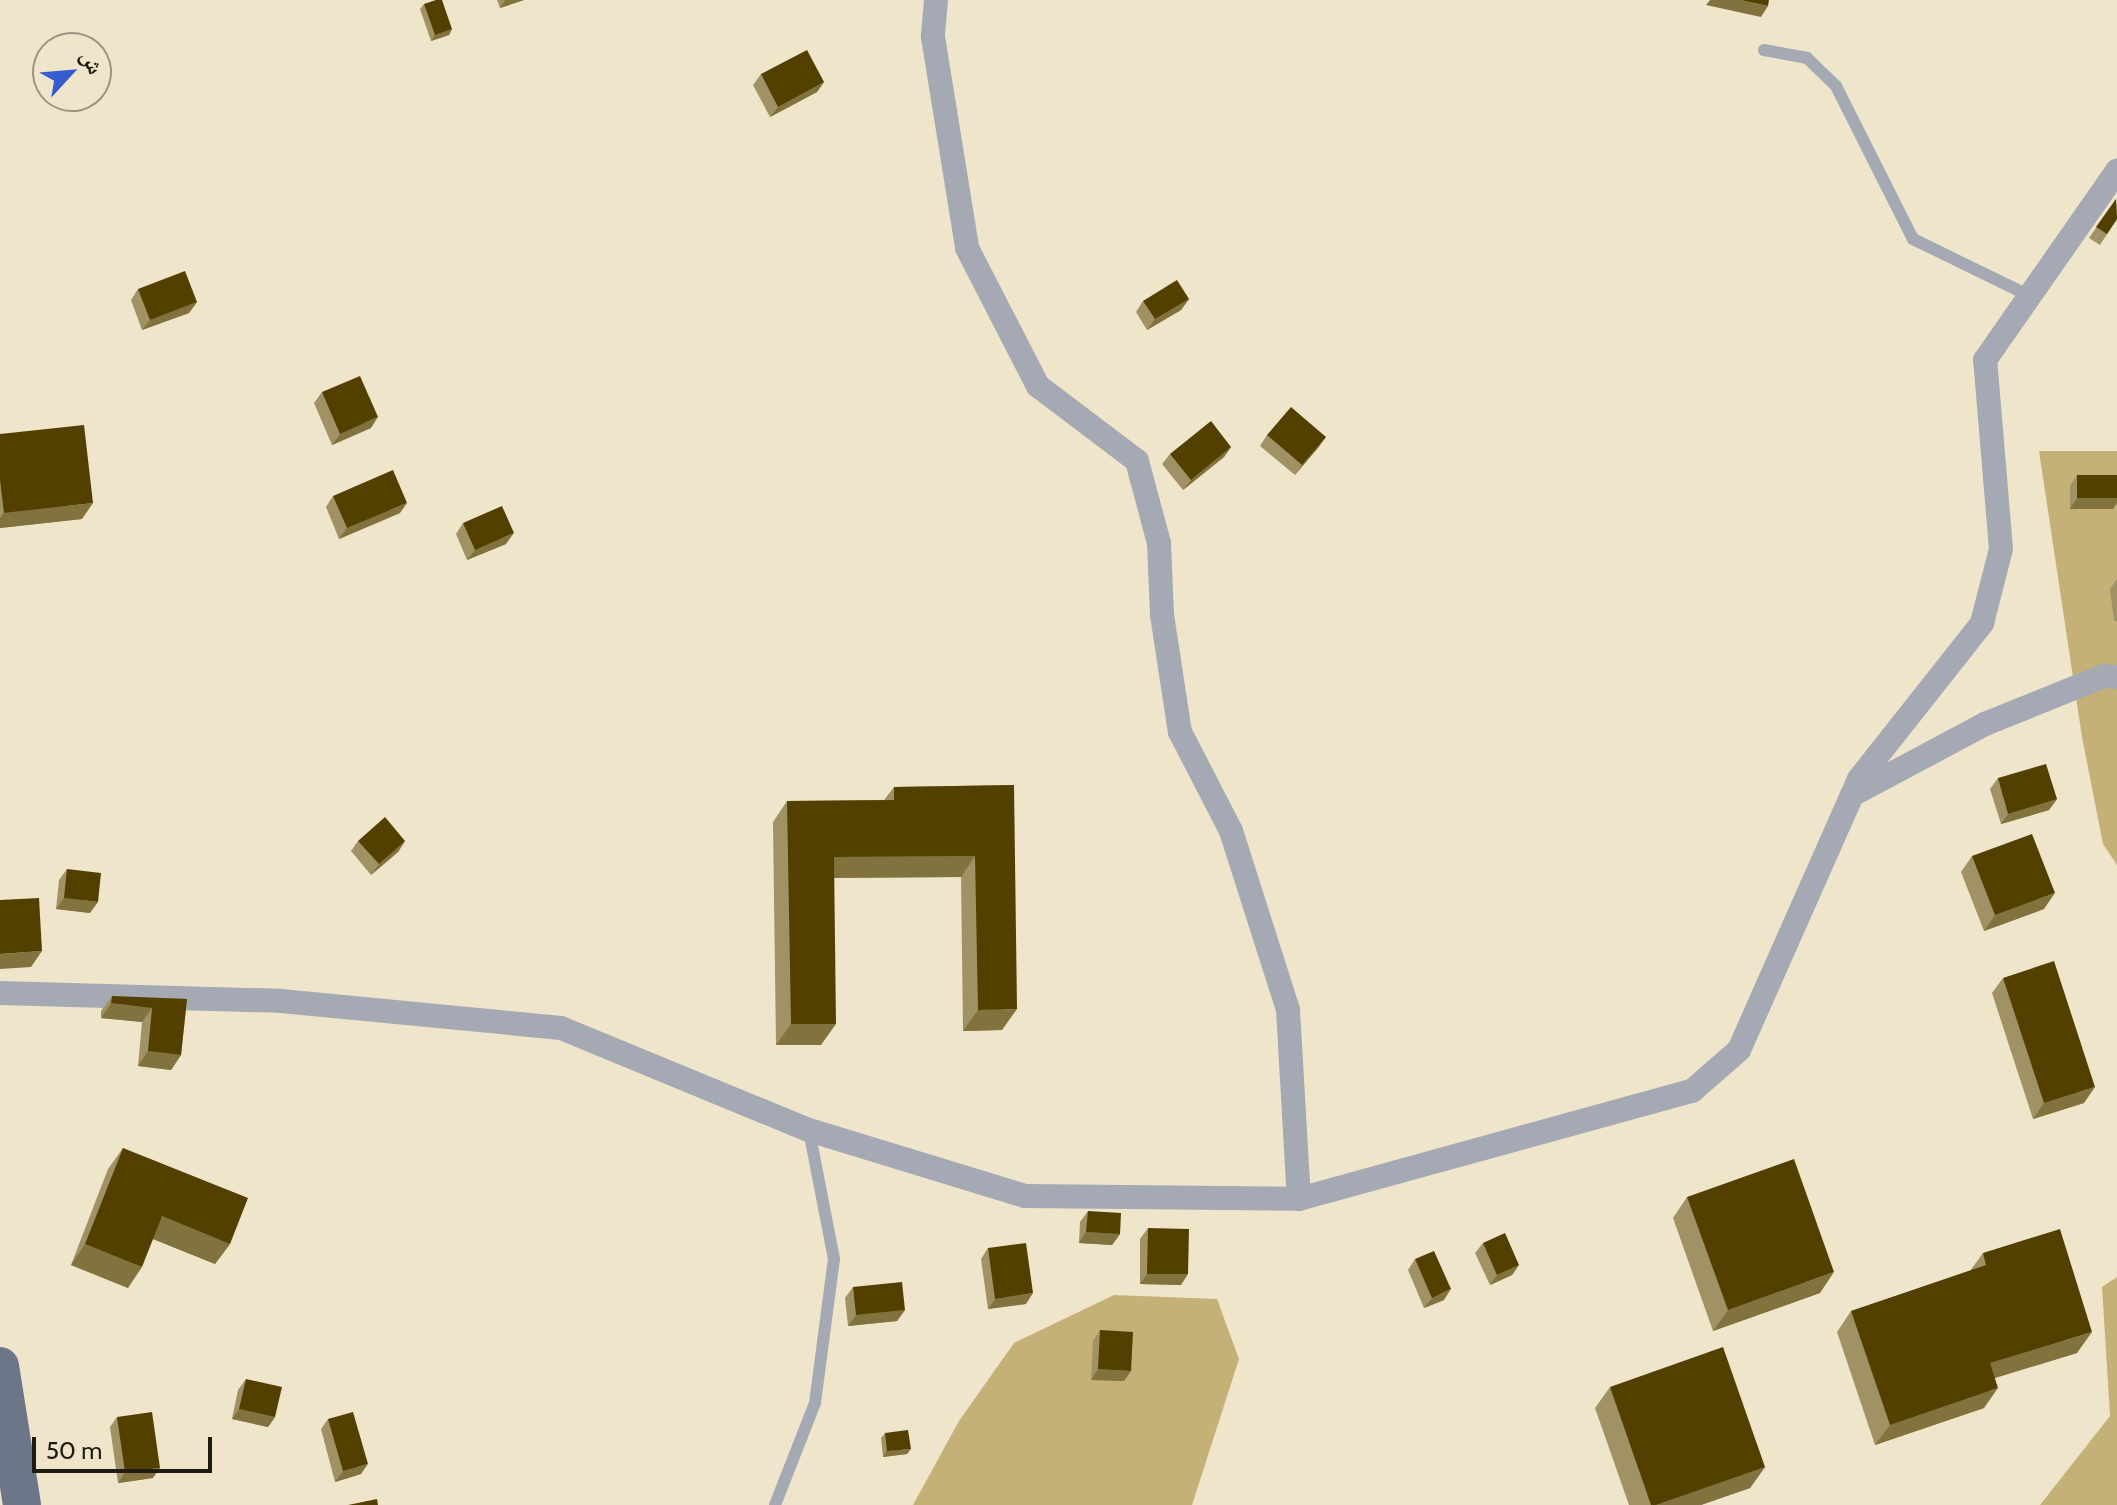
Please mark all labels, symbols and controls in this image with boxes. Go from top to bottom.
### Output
north arrow [32,32,112,112]
text: ش [75,46,109,79]
scale bar [36,1421,216,1471]
text: 50 m [46,1436,102,1465]

